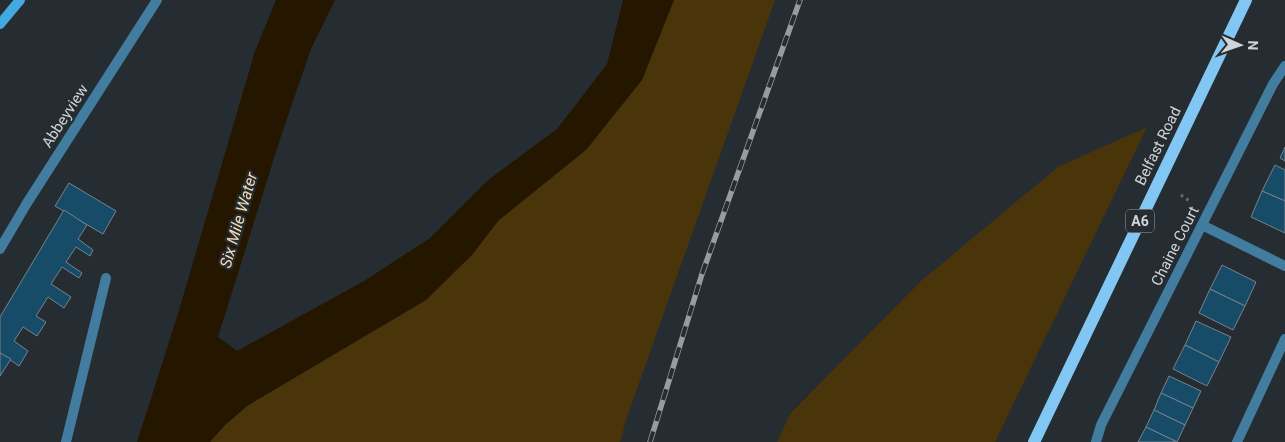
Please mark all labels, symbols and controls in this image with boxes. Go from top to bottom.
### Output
north arrow [1215,20,1265,70]
text: N [1245,40,1261,51]
street label: Abbeyview [38,81,92,151]
street label: Belfast Road [1131,104,1185,188]
water label: Six Mile Water [216,170,261,270]
street label: Chaine Court [1147,203,1203,289]
road number: A6 [1126,210,1154,232]

